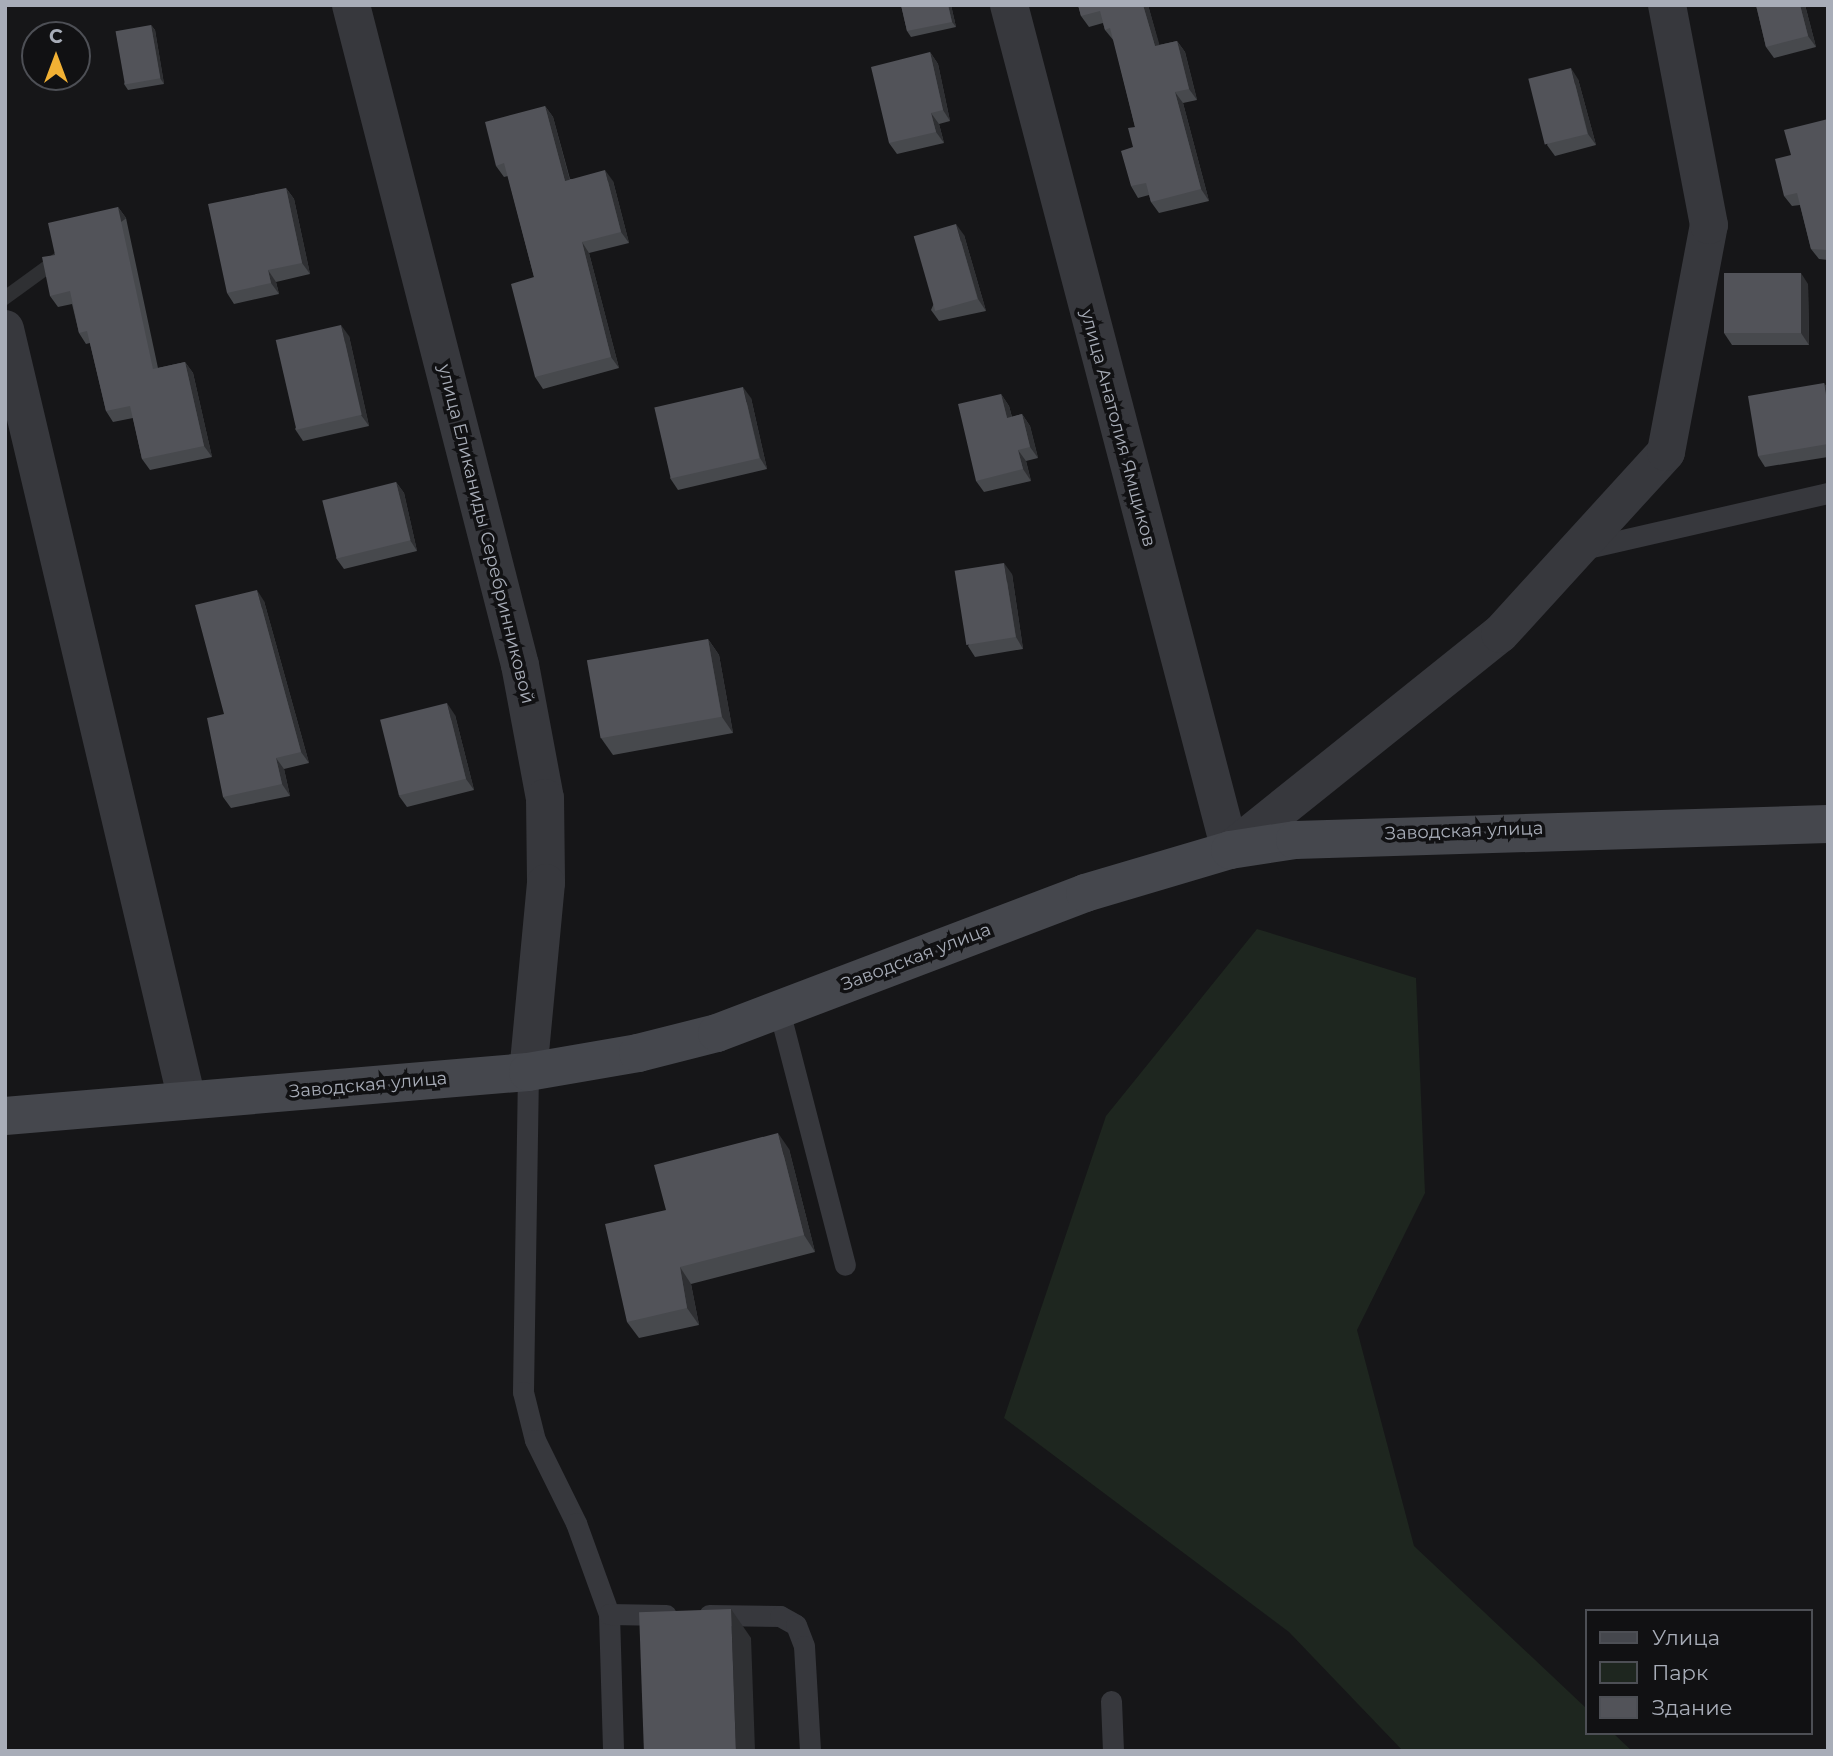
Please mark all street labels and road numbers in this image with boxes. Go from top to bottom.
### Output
street label: улица Анатолия Ямщиков [1076,307,1160,549]
street label: улица Еликаниды Серебринниковой [433,362,539,706]
street label: Заводская улица [1384,817,1544,845]
street label: Заводская улица [838,919,994,995]
street label: Заводская улица [288,1067,448,1103]

